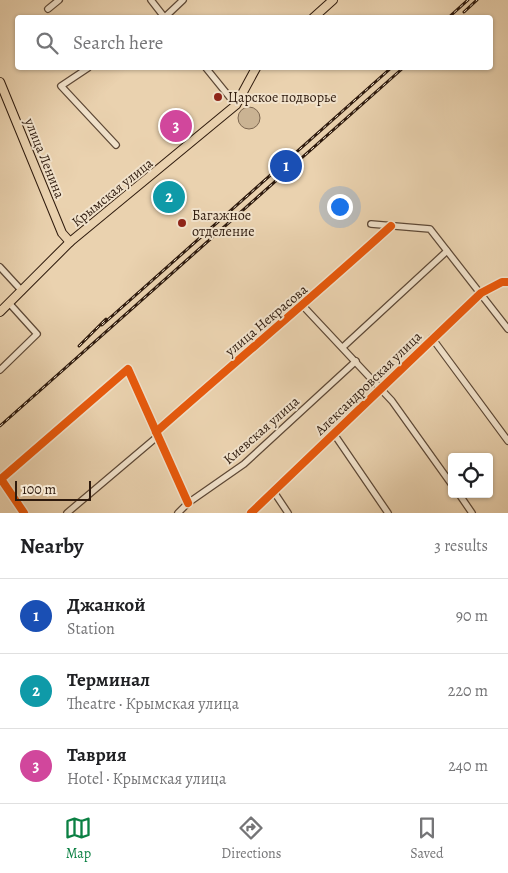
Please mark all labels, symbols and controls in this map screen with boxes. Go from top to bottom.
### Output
search box [15,15,493,70]
icon: search [33,29,61,57]
text: Search here [73,30,163,56]
place label: Царское подворье [228,88,337,107]
marker: Царское подворье [212,91,224,103]
pin: 3 [160,107,192,145]
street label: улица Ленина [19,114,69,202]
pin: 1 [270,147,302,185]
street label: Крымская улица [68,153,157,231]
pin: 2 [153,178,185,216]
your location [327,194,353,220]
place label: Багажное отделение [192,206,255,241]
marker: Багажное отделение [176,217,188,229]
street label: улица Некрасова [220,280,312,361]
street label: Александровская улица [310,327,426,440]
street label: Киевская улица [219,392,304,469]
map controls [448,453,493,498]
button: locate [448,453,493,498]
scale bar [15,478,91,501]
text: 100 m [22,480,56,499]
text: Nearby [20,532,83,560]
text: 3 results [434,535,488,557]
text: Джанкой [67,592,145,618]
text: 1 [33,605,39,627]
text: 90 m [456,605,488,627]
text: Station [67,618,115,640]
text: Терминал [67,667,150,693]
text: 2 [32,680,40,702]
text: 220 m [448,680,488,702]
text: Theatre · Крымская улица [67,693,239,715]
text: Таврия [67,742,126,768]
text: 3 [33,755,39,777]
text: 240 m [448,755,488,777]
text: Hotel · Крымская улица [67,768,226,790]
tab: Map [64,814,92,863]
tab: Directions [221,814,281,863]
tab: Saved [410,814,444,863]

